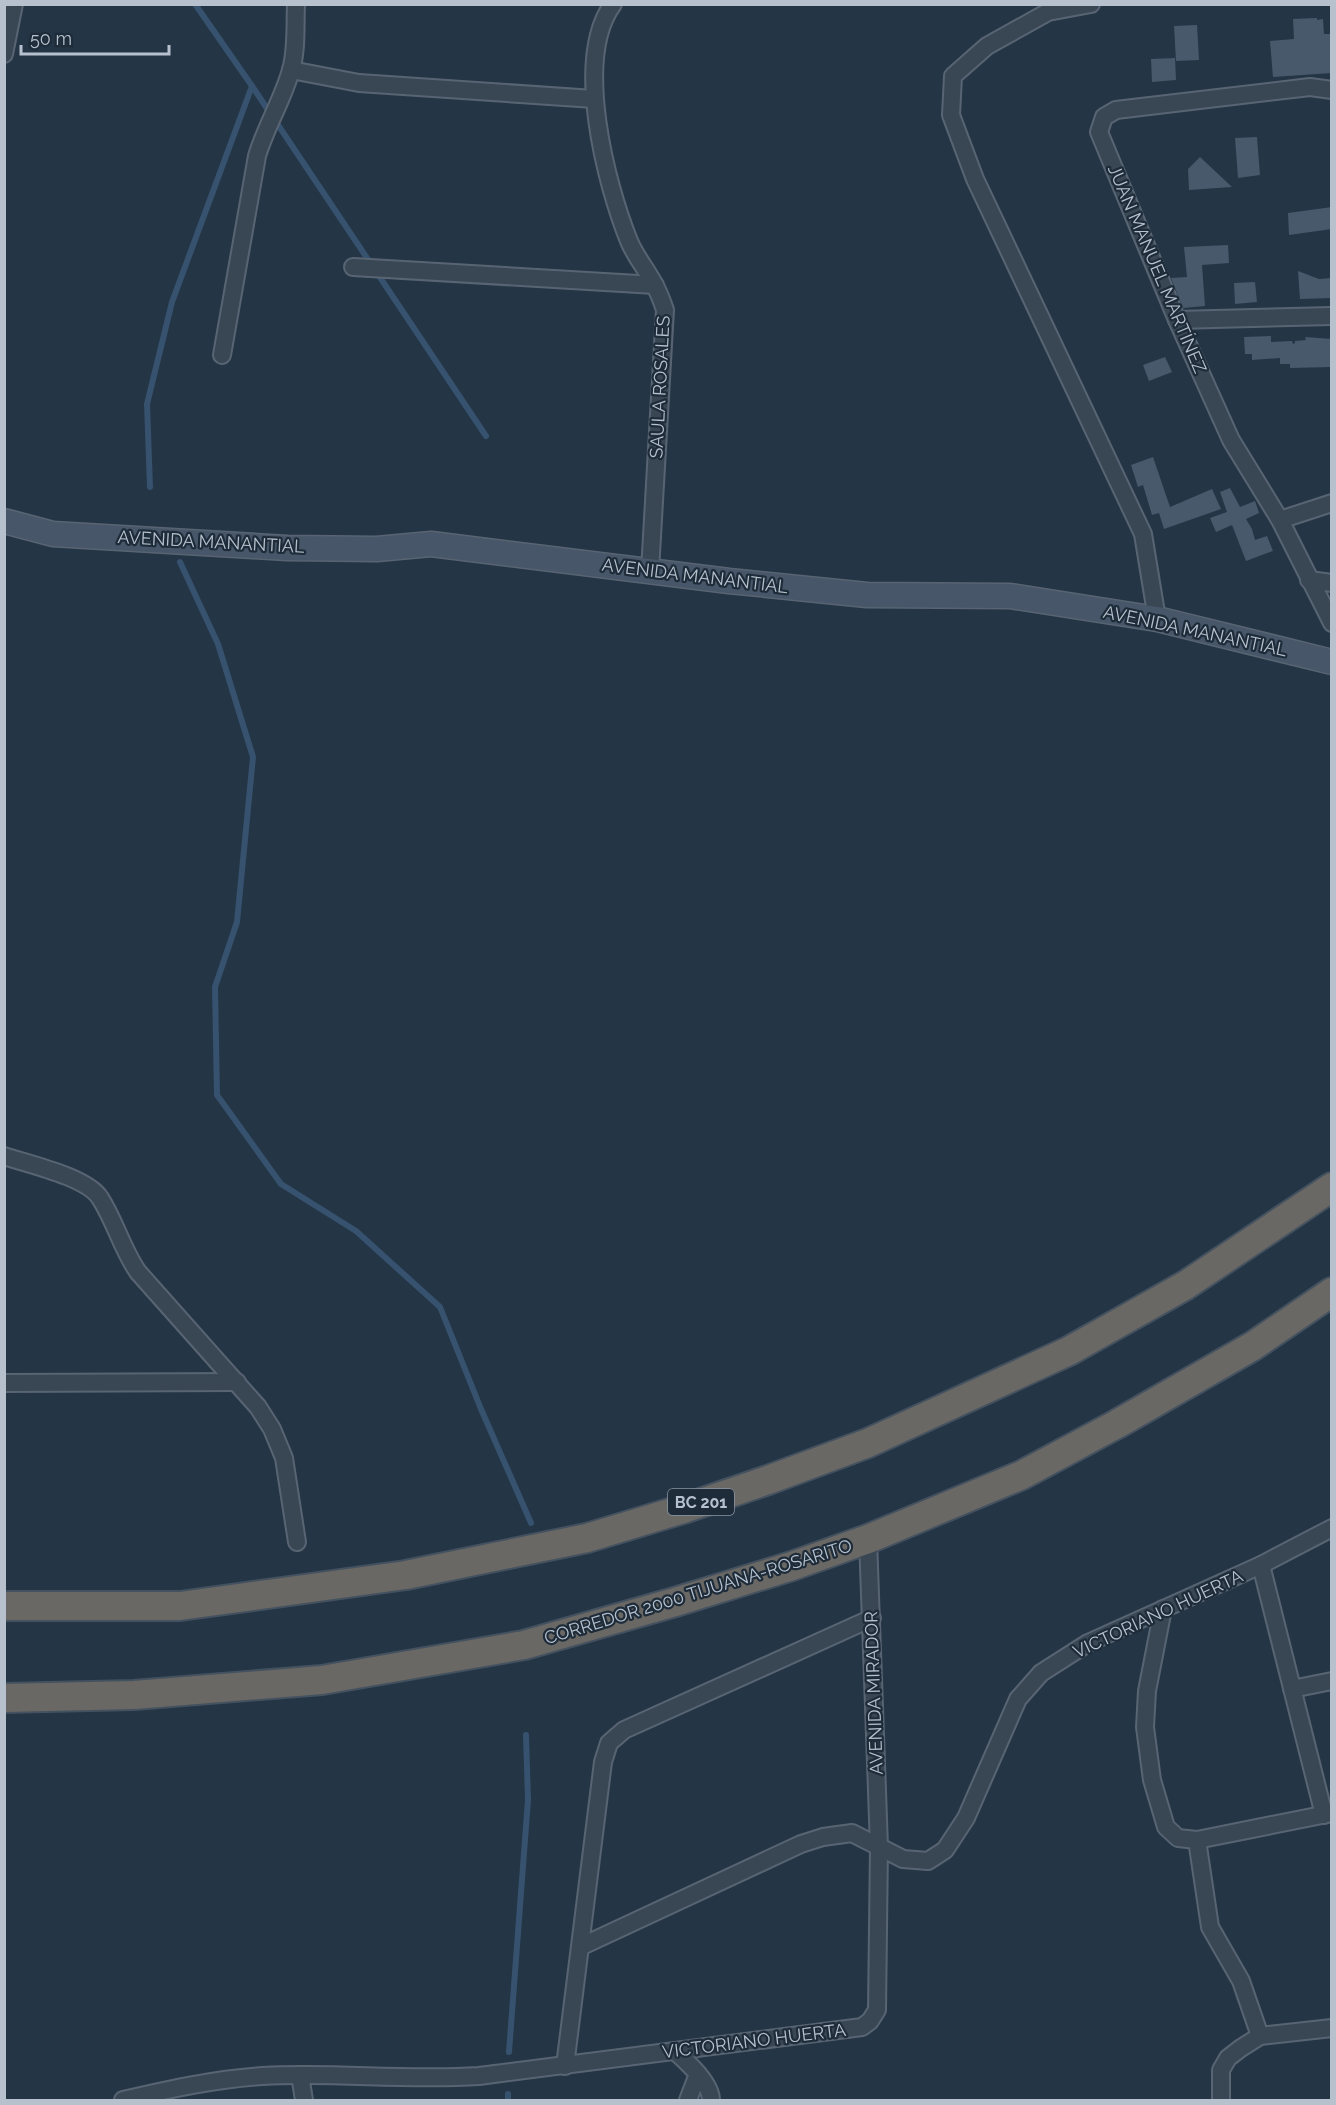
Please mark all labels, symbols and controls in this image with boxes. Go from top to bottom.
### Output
scale bar [21,18,170,56]
text: 50 m [30,28,72,49]
street label: JUAN MANUEL MARTÍNEZ [1104,161,1212,376]
street label: SAULA ROSALES [645,315,674,459]
street label: AVENIDA MANANTIAL [117,526,306,557]
street label: AVENIDA MANANTIAL [601,554,790,597]
street label: AVENIDA MANANTIAL [1101,601,1289,660]
road number: BC 201 [668,1489,734,1515]
street label: CORREDOR 2000 TIJUANA-ROSARITO [541,1535,854,1648]
street label: VICTORIANO HUERTA [1070,1565,1246,1662]
street label: AVENIDA MIRADOR [860,1611,887,1775]
street label: VICTORIANO HUERTA [661,2019,847,2062]

